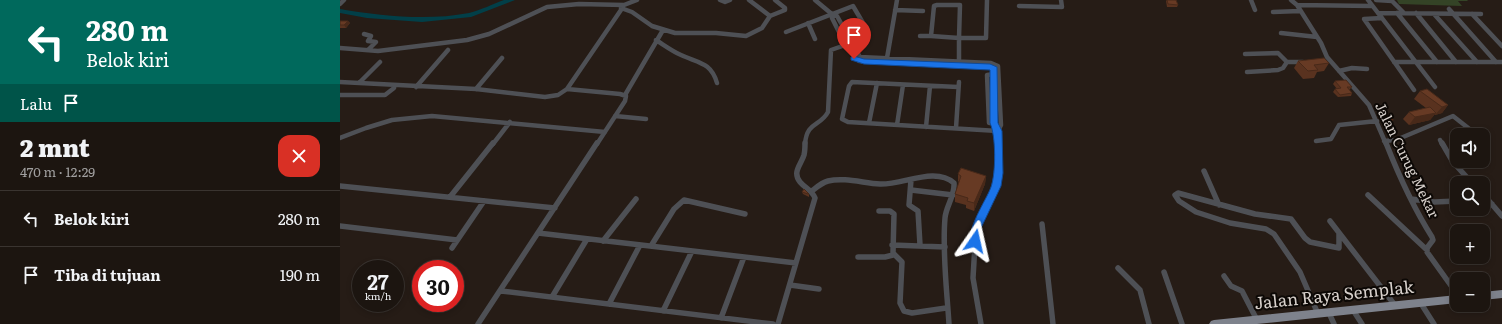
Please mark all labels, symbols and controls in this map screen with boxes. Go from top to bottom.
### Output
text: 280 m [86,8,168,50]
icon: left [20,16,72,68]
pin [837,18,871,59]
icon: arrive [843,24,865,46]
text: Belok kiri [86,46,169,73]
text: Lalu [20,92,52,115]
icon: arrive [60,92,82,114]
street label: Jalan Curug Mekar [1371,98,1445,221]
map controls [1450,128,1490,312]
button: sound [1450,128,1490,168]
text: 2 mnt [20,129,90,164]
button: close [278,135,320,177]
text: 470 m · 12:29 [20,162,95,181]
button: search [1450,176,1490,216]
text: Belok kiri [54,207,130,230]
text: 280 m [278,207,320,230]
icon: left [20,208,42,230]
position arrow [954,220,996,262]
button: + [1450,224,1490,264]
speed limit sign: 30 [412,260,464,312]
text: Tiba di tujuan [54,263,161,286]
text: 190 m [280,263,320,286]
icon: arrive [20,264,42,286]
text: 27 [367,266,389,296]
button: − [1450,272,1490,312]
street label: Jalan Raya Semplak [1253,273,1415,314]
text: km/h [365,288,391,303]

